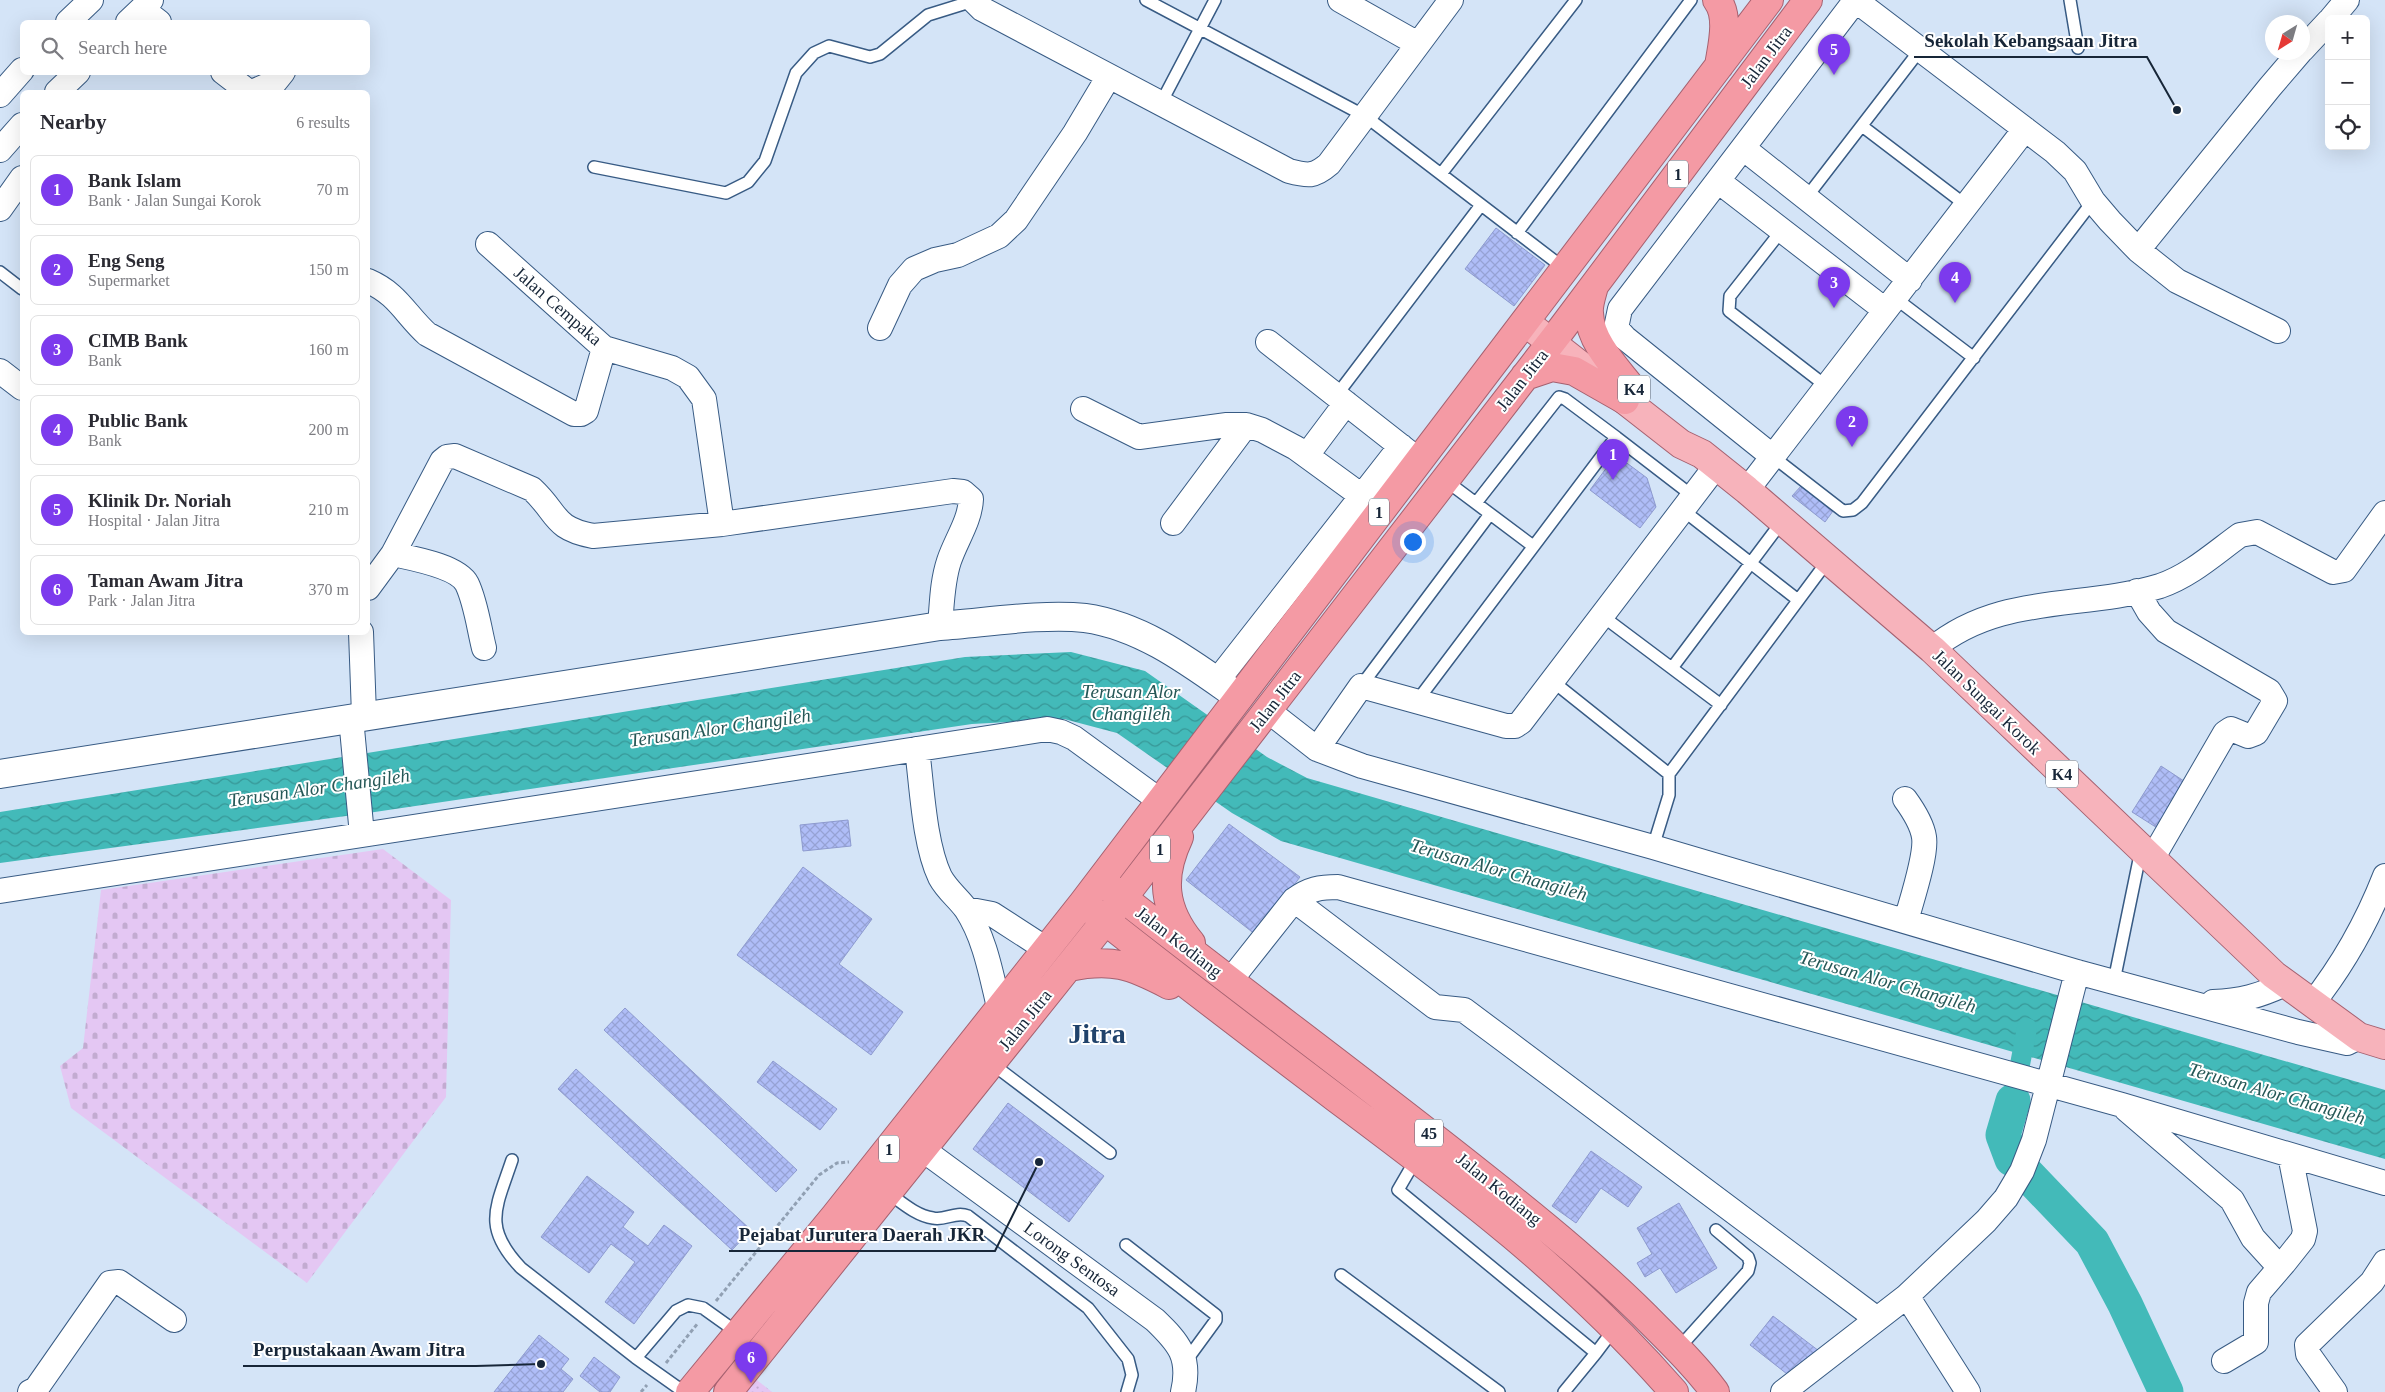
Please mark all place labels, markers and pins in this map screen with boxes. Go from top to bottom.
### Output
callout: Sekolah Kebangsaan Jitra [1914,23,2147,57]
pin: 5 [1818,34,1850,75]
pin: 4 [1939,262,1971,303]
pin: 3 [1818,267,1850,308]
pin: 2 [1836,406,1868,447]
pin: 1 [1597,439,1629,480]
callout: Pejabat Jurutera Daerah JKR [729,1217,995,1251]
callout: Perpustakaan Awam Jitra [243,1332,476,1366]
pin: 6 [735,1342,767,1383]

